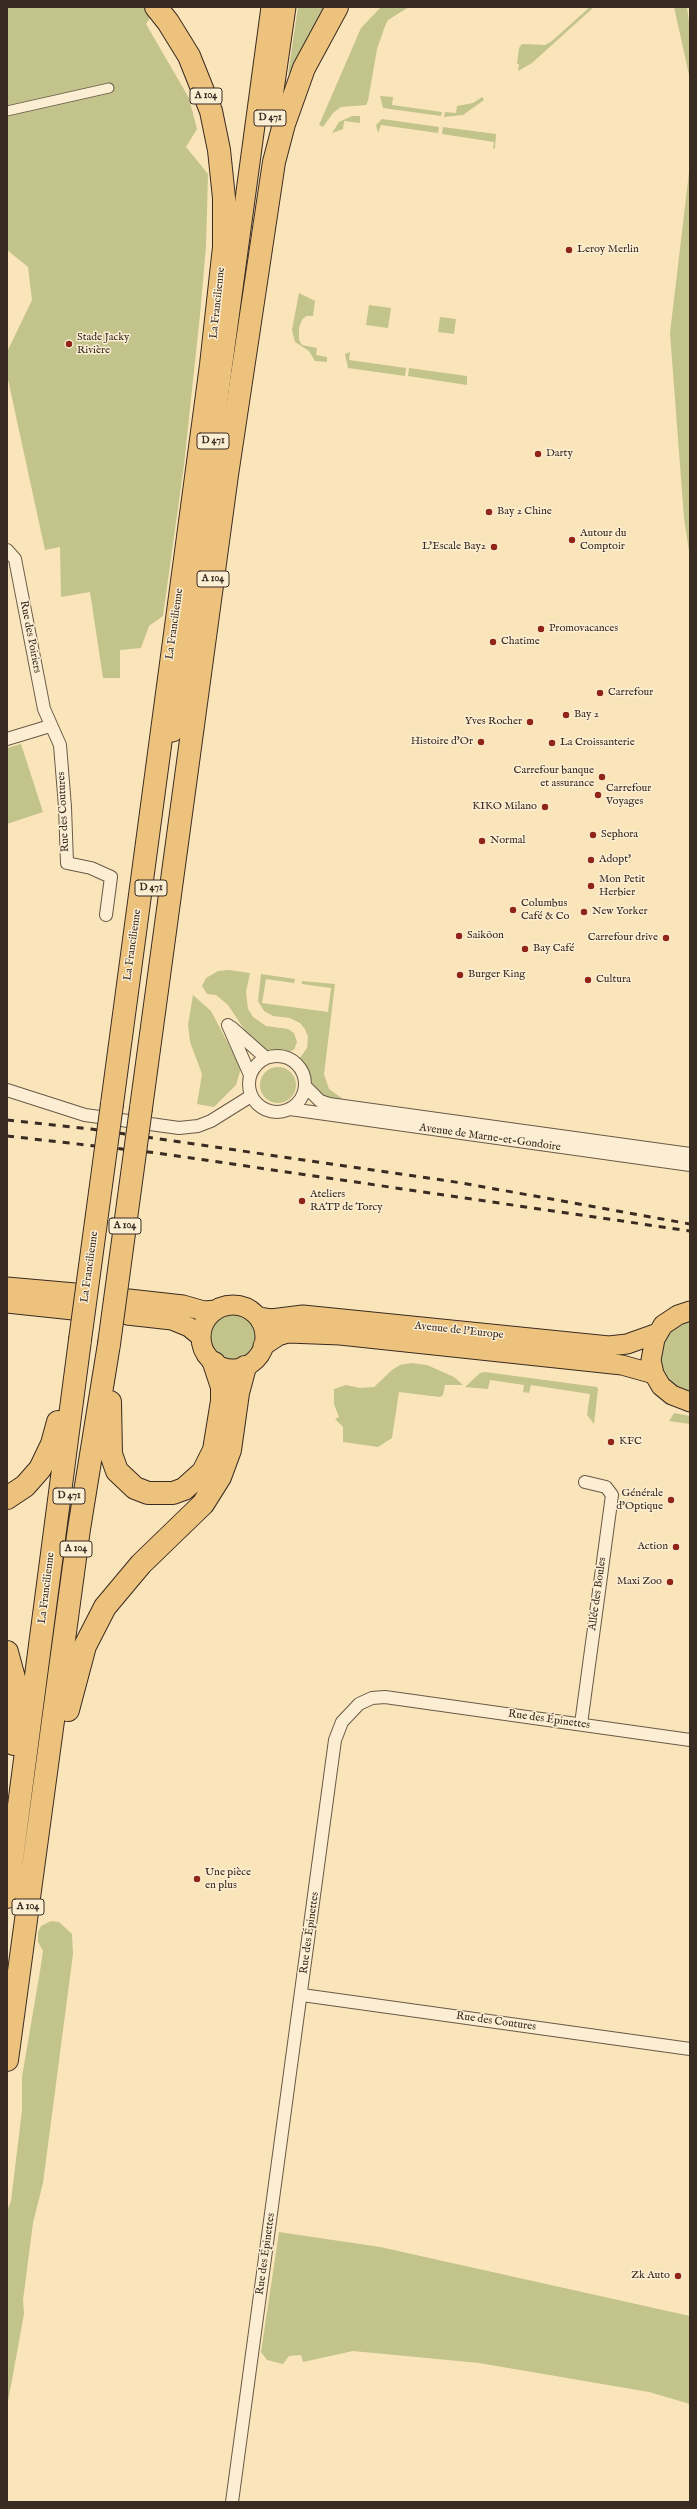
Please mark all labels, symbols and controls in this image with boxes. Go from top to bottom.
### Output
road number: A 104 [190,88,222,104]
road number: D 471 [254,110,286,126]
place label: Leroy Merlin [577,243,639,257]
marker: Leroy Merlin [564,245,574,255]
street label: La Francilienne [208,267,228,339]
place label: Stade Jacky Rivière [77,331,129,357]
marker: Stade Jacky Rivière [64,339,74,349]
road number: D 471 [197,433,229,449]
place label: Darty [546,447,573,461]
marker: Darty [533,449,543,459]
place label: Bay 2 Chine [497,505,552,519]
marker: Bay 2 Chine [484,507,494,517]
place label: Autour du Comptoir [580,527,626,553]
marker: Autour du Comptoir [567,535,577,545]
place label: L'Escale Bay2 [422,540,486,554]
marker: L'Escale Bay2 [489,542,499,552]
road number: A 104 [197,571,229,587]
street label: La Francilienne [163,588,187,660]
street label: Rue des Poiriers [17,600,43,674]
place label: Promovacances [549,622,618,636]
marker: Promovacances [536,624,546,634]
place label: Chatime [501,635,540,649]
marker: Chatime [488,637,498,647]
place label: Carrefour [608,686,653,700]
marker: Carrefour [595,688,605,698]
place label: Bay 2 [574,708,599,722]
marker: Bay 2 [561,710,571,720]
place label: Yves Rocher [465,715,522,729]
marker: Yves Rocher [525,717,535,727]
place label: Histoire d'Or [411,735,473,749]
place label: La Croissanterie [560,736,635,750]
marker: Histoire d'Or [476,737,486,747]
marker: La Croissanterie [547,738,557,748]
place label: Carrefour banque et assurance [514,764,594,790]
street label: Rue des Coutures [55,771,73,853]
marker: Carrefour banque et assurance [597,772,607,782]
place label: Carrefour Voyages [606,782,651,808]
marker: Carrefour Voyages [593,790,603,800]
place label: KIKO Milano [472,800,537,814]
marker: KIKO Milano [540,802,550,812]
place label: Sephora [601,828,638,842]
marker: Sephora [588,830,598,840]
place label: Normal [490,834,525,848]
marker: Normal [477,836,487,846]
place label: Adopt' [599,853,631,867]
marker: Adopt' [586,855,596,865]
place label: Mon Petit Herbier [599,873,645,899]
road number: D 471 [135,880,167,896]
marker: Mon Petit Herbier [586,881,596,891]
place label: Columbus Café & Co [521,897,569,923]
marker: Columbus Café & Co [508,905,518,915]
place label: New Yorker [592,905,647,919]
marker: New Yorker [579,907,589,917]
street label: La Francilienne [121,909,145,981]
place label: Saikōon [467,929,504,943]
marker: Saikōon [454,931,464,941]
place label: Carrefour drive [588,931,658,945]
marker: Carrefour drive [661,933,671,943]
place label: Bay Café [533,942,574,956]
marker: Bay Café [520,944,530,954]
place label: Burger King [468,968,525,982]
marker: Burger King [455,970,465,980]
place label: Cultura [596,973,631,987]
marker: Cultura [583,975,593,985]
street label: Avenue de Marne-et-Gondoire [418,1122,562,1154]
place label: Ateliers RATP de Torcy [310,1188,383,1214]
marker: Ateliers RATP de Torcy [297,1196,307,1206]
road number: A 104 [109,1218,141,1234]
street label: La Francilienne [78,1231,102,1303]
street label: Avenue de l'Europe [414,1320,504,1342]
place label: KFC [619,1435,642,1449]
marker: KFC [606,1437,616,1447]
place label: Générale d'Optique [616,1487,663,1513]
road number: D 471 [53,1488,85,1504]
marker: Générale d'Optique [666,1495,676,1505]
place label: Action [637,1540,668,1554]
road number: A 104 [60,1541,92,1557]
marker: Action [671,1542,681,1552]
street label: La Francilienne [36,1552,58,1624]
street label: Allée des Boules [586,1557,610,1631]
place label: Maxi Zoo [617,1575,662,1589]
marker: Maxi Zoo [665,1577,675,1587]
street label: Rue des Épinettes [507,1708,591,1732]
place label: Une pièce en plus [205,1866,251,1892]
marker: Une pièce en plus [192,1874,202,1884]
street label: Rue des Épinettes [298,1891,322,1975]
road number: A 104 [12,1899,44,1915]
street label: Rue des Coutures [455,2010,537,2034]
street label: Rue des Épinettes [254,2212,278,2296]
place label: Zk Auto [631,2269,670,2283]
marker: Zk Auto [673,2271,683,2281]

